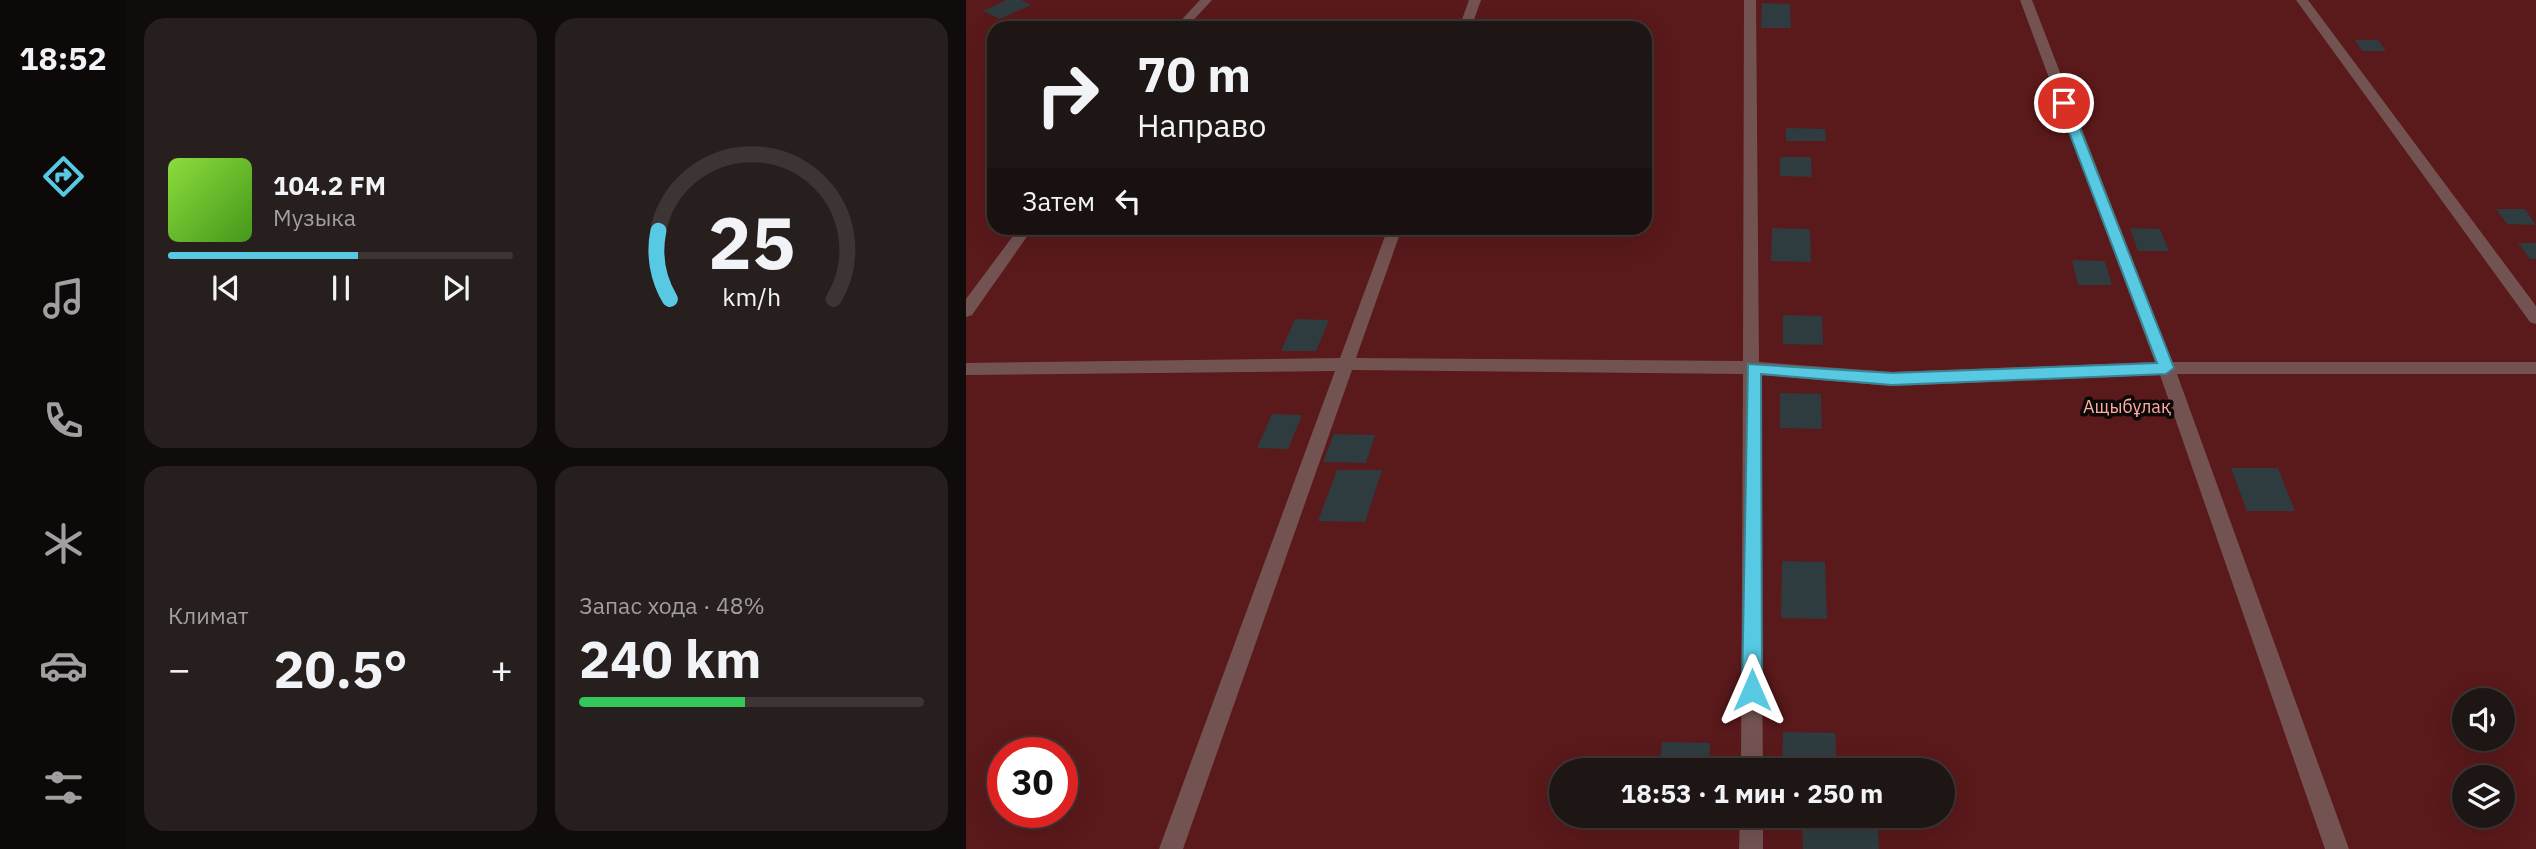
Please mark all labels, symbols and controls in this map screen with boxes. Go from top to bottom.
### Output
text: 18:52 [19,37,107,79]
text: 70 m [1137,42,1251,105]
icon: right [1022,49,1113,140]
pin [2034,73,2094,133]
icon: arrive [2045,84,2083,122]
text: Направо [1137,104,1266,146]
icon: directions [39,152,88,201]
text: 104.2 FM [273,168,386,202]
icon: left [1109,182,1147,220]
text: Затем [1022,184,1095,218]
text: 25 [708,194,795,289]
text: Музыка [273,202,356,232]
icon: previous [207,269,245,307]
icon: pause [322,269,360,307]
icon: next [437,269,475,307]
icon: music [39,274,88,323]
text: km/h [722,280,781,313]
park label: Ащыбұлақ [2083,395,2171,418]
icon: phone [39,396,88,445]
icon: climate [39,519,88,568]
text: Запас хода · 48% [579,590,765,620]
text: Климат [168,600,249,630]
text: 240 km [579,625,761,692]
text: 20.5° [273,635,408,702]
icon: car [39,641,88,690]
text: − [168,644,191,693]
text: + [490,644,513,693]
position arrow [1715,653,1789,727]
map controls [2452,688,2515,828]
button: sound [2452,688,2515,751]
speed limit sign: 30 [987,737,1078,828]
icon: filters [39,763,88,812]
button: layers [2452,765,2515,828]
text: 18:53 · 1 мин · 250 m [1621,776,1883,810]

